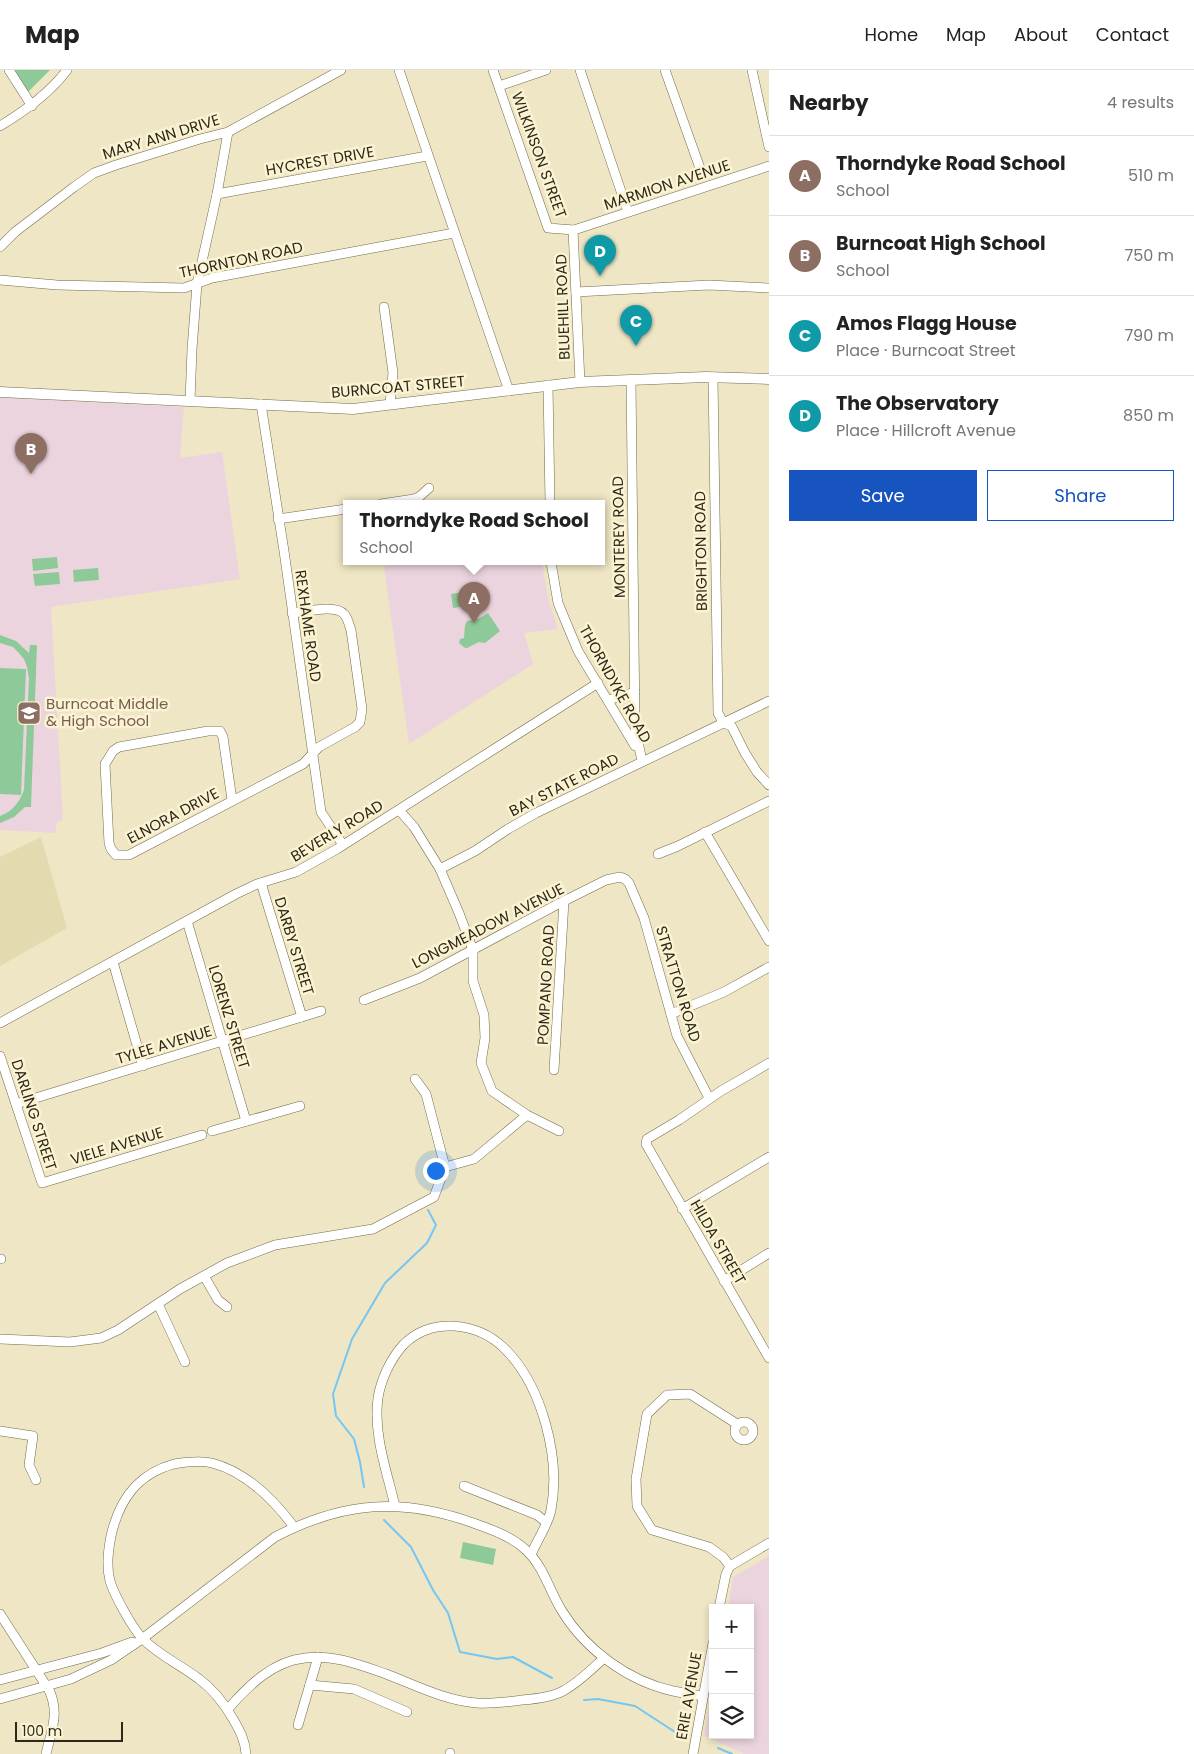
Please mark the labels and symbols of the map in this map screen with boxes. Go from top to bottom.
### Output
street label: WILKINSON STREET [507,89,572,221]
street label: MARY ANN DRIVE [100,109,222,164]
street label: HYCREST DRIVE [264,141,376,180]
street label: MARMION AVENUE [601,154,733,215]
pin: D [584,235,616,276]
street label: THORNTON ROAD [177,236,305,283]
street label: BLUEHILL ROAD [550,254,575,360]
pin: C [620,305,652,346]
street label: BURNCOAT STREET [330,370,466,403]
pin: B [15,433,47,474]
street label: MONTEREY ROAD [607,476,630,598]
street label: BRIGHTON ROAD [689,491,712,611]
street label: REXHAME ROAD [290,569,327,683]
pin: A [458,582,490,623]
street label: THORNDYKE ROAD [574,621,657,746]
place label: Burncoat Middle & High School [46,693,168,731]
school or university icon: Burncoat Middle & High School [16,700,42,726]
street label: BAY STATE ROAD [505,748,622,821]
street label: ELNORA DRIVE [123,783,222,849]
street label: BEVERLY ROAD [286,795,387,867]
street label: LONGMEADOW AVENUE [408,878,568,973]
street label: DARBY STREET [270,894,319,997]
street label: STRATTON ROAD [651,923,706,1044]
street label: POMPANO ROAD [532,924,559,1046]
street label: LORENZ STREET [204,962,255,1071]
street label: TYLEE AVENUE [113,1020,214,1069]
street label: DARLING STREET [7,1057,62,1173]
street label: VIELE AVENUE [68,1121,166,1170]
your location [423,1158,449,1184]
street label: HILDA STREET [686,1195,751,1288]
street label: ERIE AVENUE [670,1650,707,1741]
scale bar [15,1719,122,1742]

